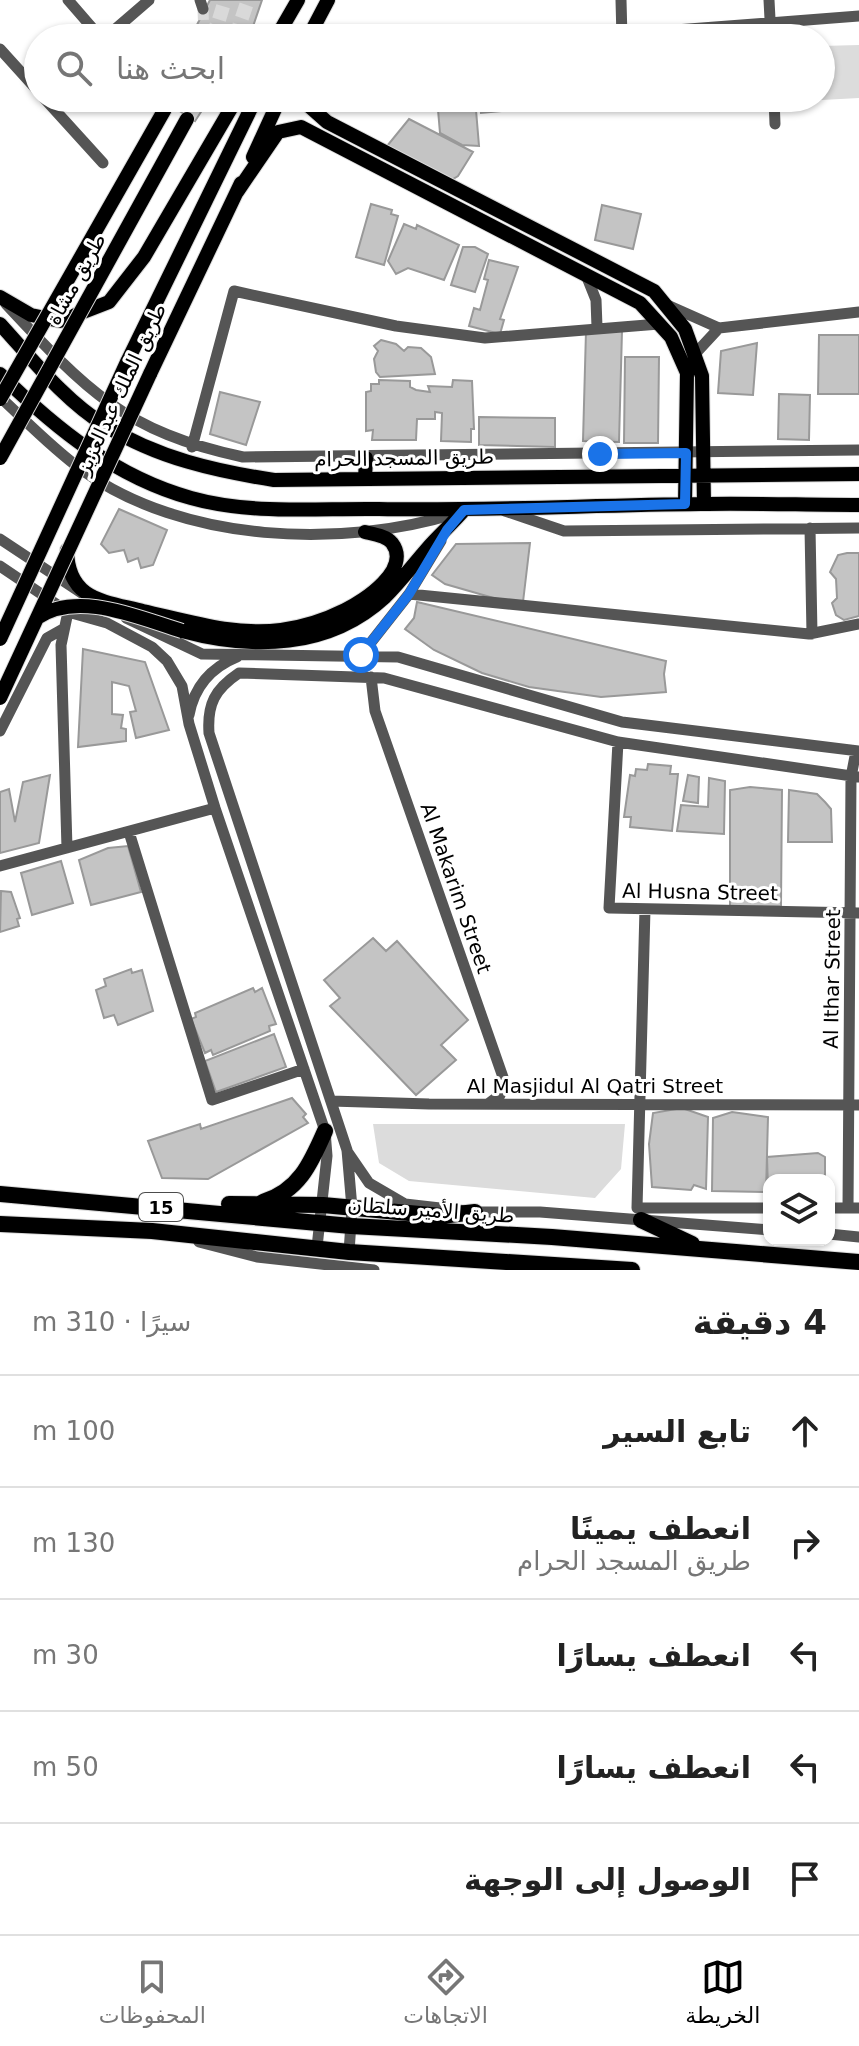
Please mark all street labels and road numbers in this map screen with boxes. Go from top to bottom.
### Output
street label: طريق مشاة [41,229,111,329]
street label: طريق الملك عبدالعزيز [70,300,171,479]
street label: طريق المسجد الحرام [314,444,494,472]
street label: Al Makarim Street [416,799,497,977]
street label: Al Husna Street [622,879,778,905]
street label: Al Ithar Street [819,909,845,1049]
street label: Al Masjidul Al Qatri Street [467,1074,723,1098]
street label: طريق الأمير سلطان [347,1192,515,1228]
road number: 15 [139,1193,183,1221]

